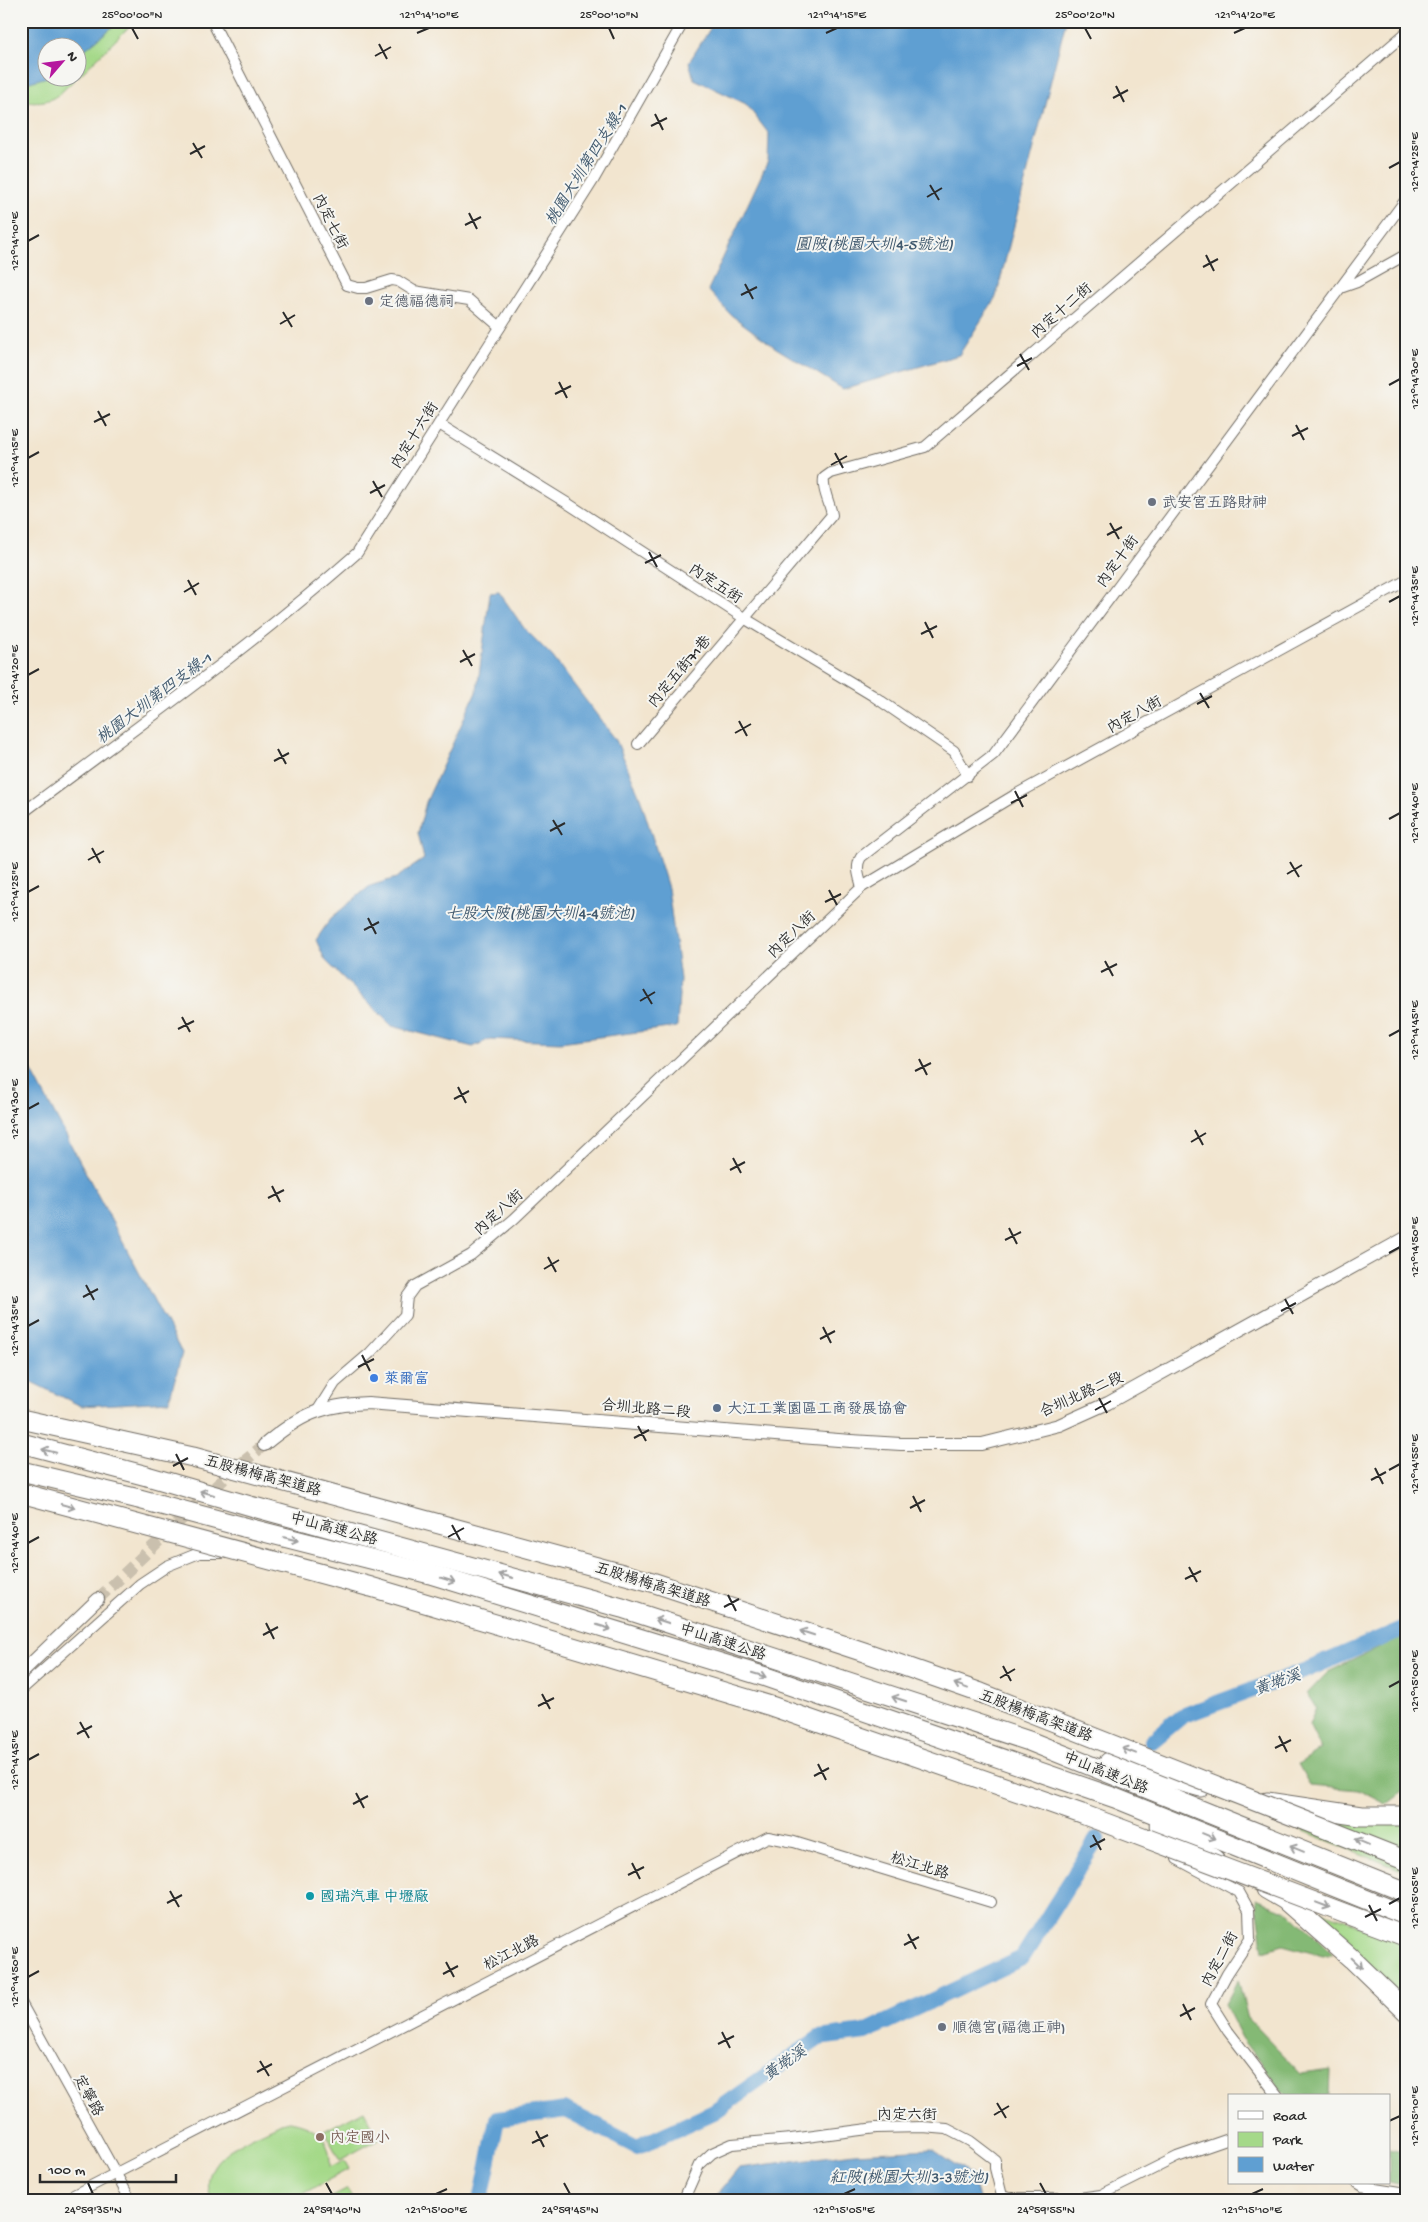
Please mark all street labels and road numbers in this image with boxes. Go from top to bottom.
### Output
street label: 內定七街 [308,191,351,253]
street label: 內定十二街 [1028,280,1097,343]
street label: 內定十六街 [388,399,443,473]
street label: 內定十街 [1094,533,1144,592]
street label: 內定五街 [685,561,745,609]
street label: 內定五街71巷 [645,632,716,712]
street label: 內定八街 [1104,693,1166,738]
street label: 內定八街 [765,908,820,963]
street label: 內定八街 [471,1187,528,1240]
street label: 合圳北路二段 [1037,1369,1127,1422]
street label: 合圳北路二段 [600,1397,691,1423]
street label: 五股楊梅高架道路 [202,1452,323,1501]
street label: 中山高速公路 [288,1509,380,1550]
street label: 五股楊梅高架道路 [592,1559,713,1612]
street label: 中山高速公路 [677,1619,768,1665]
street label: 五股楊梅高架道路 [976,1686,1095,1747]
street label: 中山高速公路 [1060,1748,1151,1799]
street label: 松江北路 [888,1850,951,1884]
street label: 內定二街 [1199,1929,1243,1991]
street label: 松江北路 [481,1932,543,1975]
street label: 定寧路 [68,2072,106,2120]
street label: 內定六街 [877,2107,937,2125]

